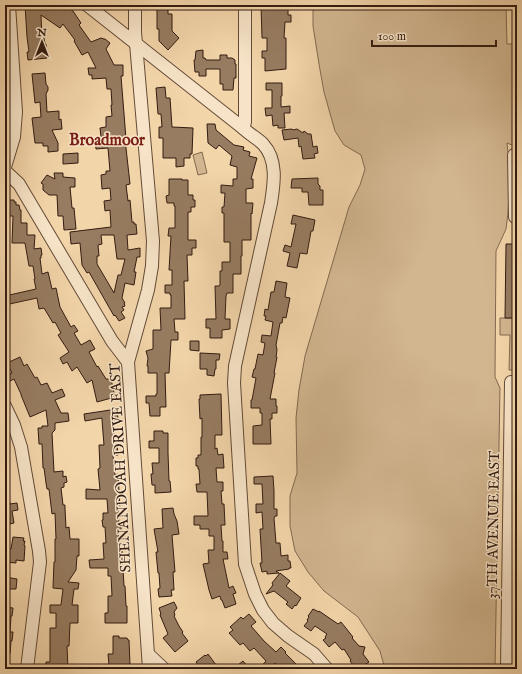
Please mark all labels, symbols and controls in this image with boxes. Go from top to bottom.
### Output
north arrow [22,22,62,62]
scale bar [372,22,496,48]
text: N [36,26,47,40]
text: 100 m [378,29,406,44]
district label: Broadmoor [69,131,145,151]
street label: SHENANDOAH DRIVE EAST [106,363,135,573]
street label: 37TH AVENUE EAST [483,451,504,599]

